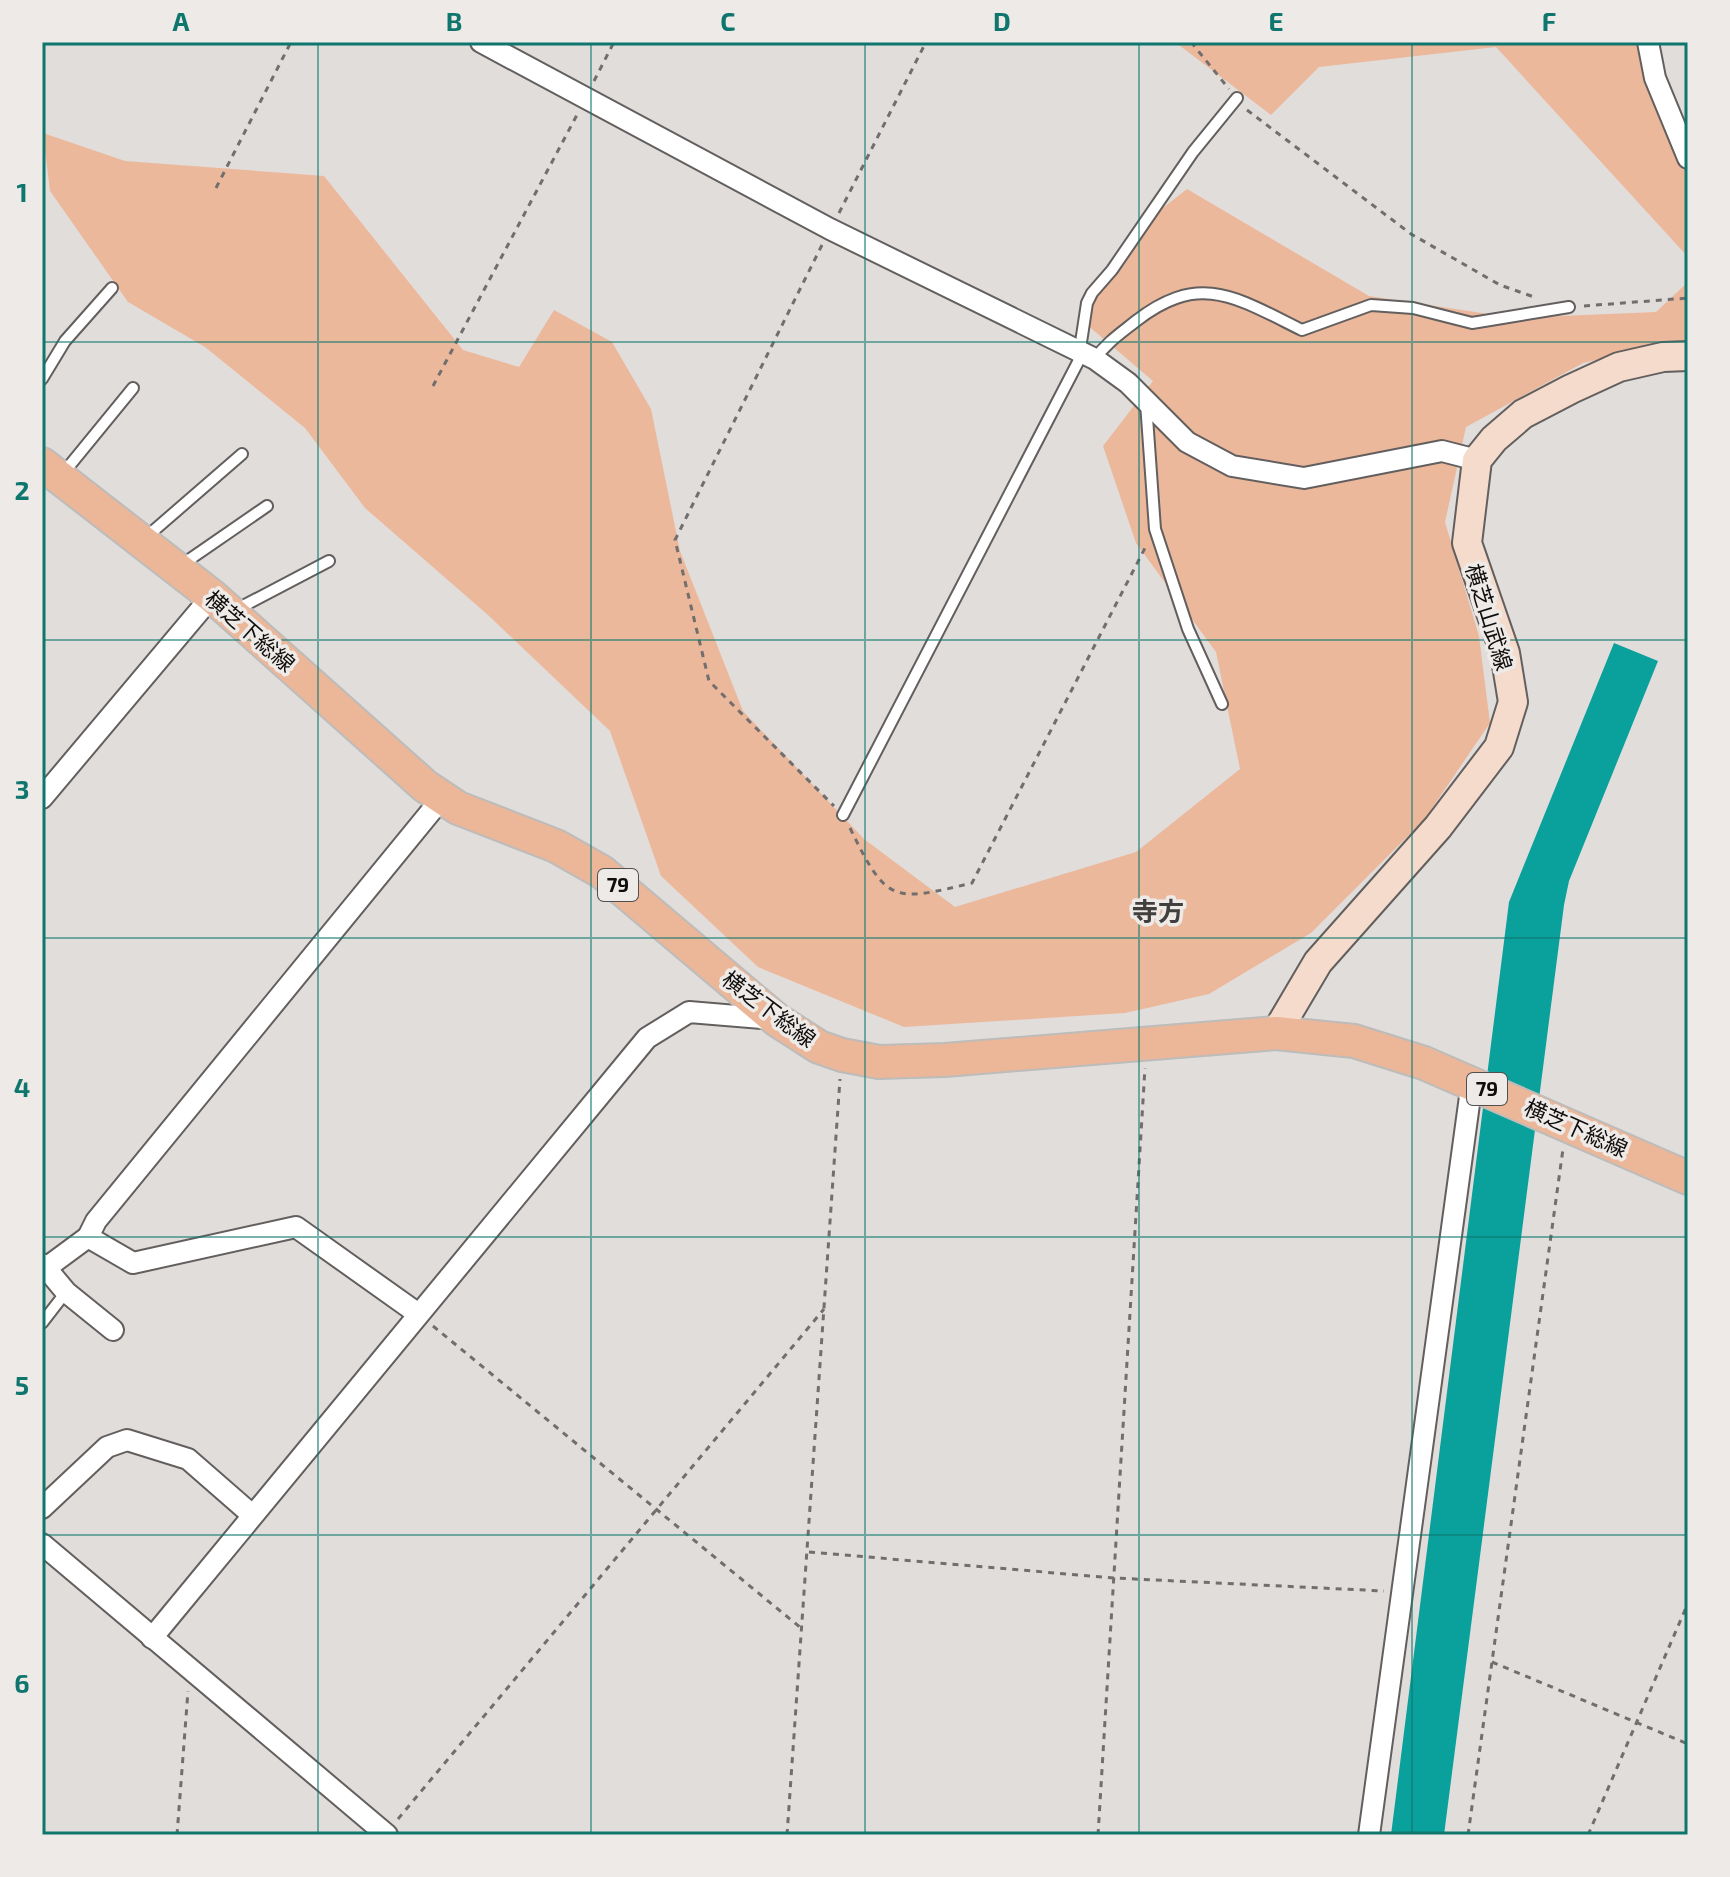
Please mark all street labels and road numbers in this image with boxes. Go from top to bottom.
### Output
street label: 横芝山武線 [1461,560,1518,673]
street label: 横芝下総線 [201,584,301,676]
road number: 79 [598,869,638,901]
street label: 横芝下総線 [718,965,821,1052]
road number: 79 [1467,1073,1507,1105]
street label: 横芝下総線 [1521,1093,1632,1161]

